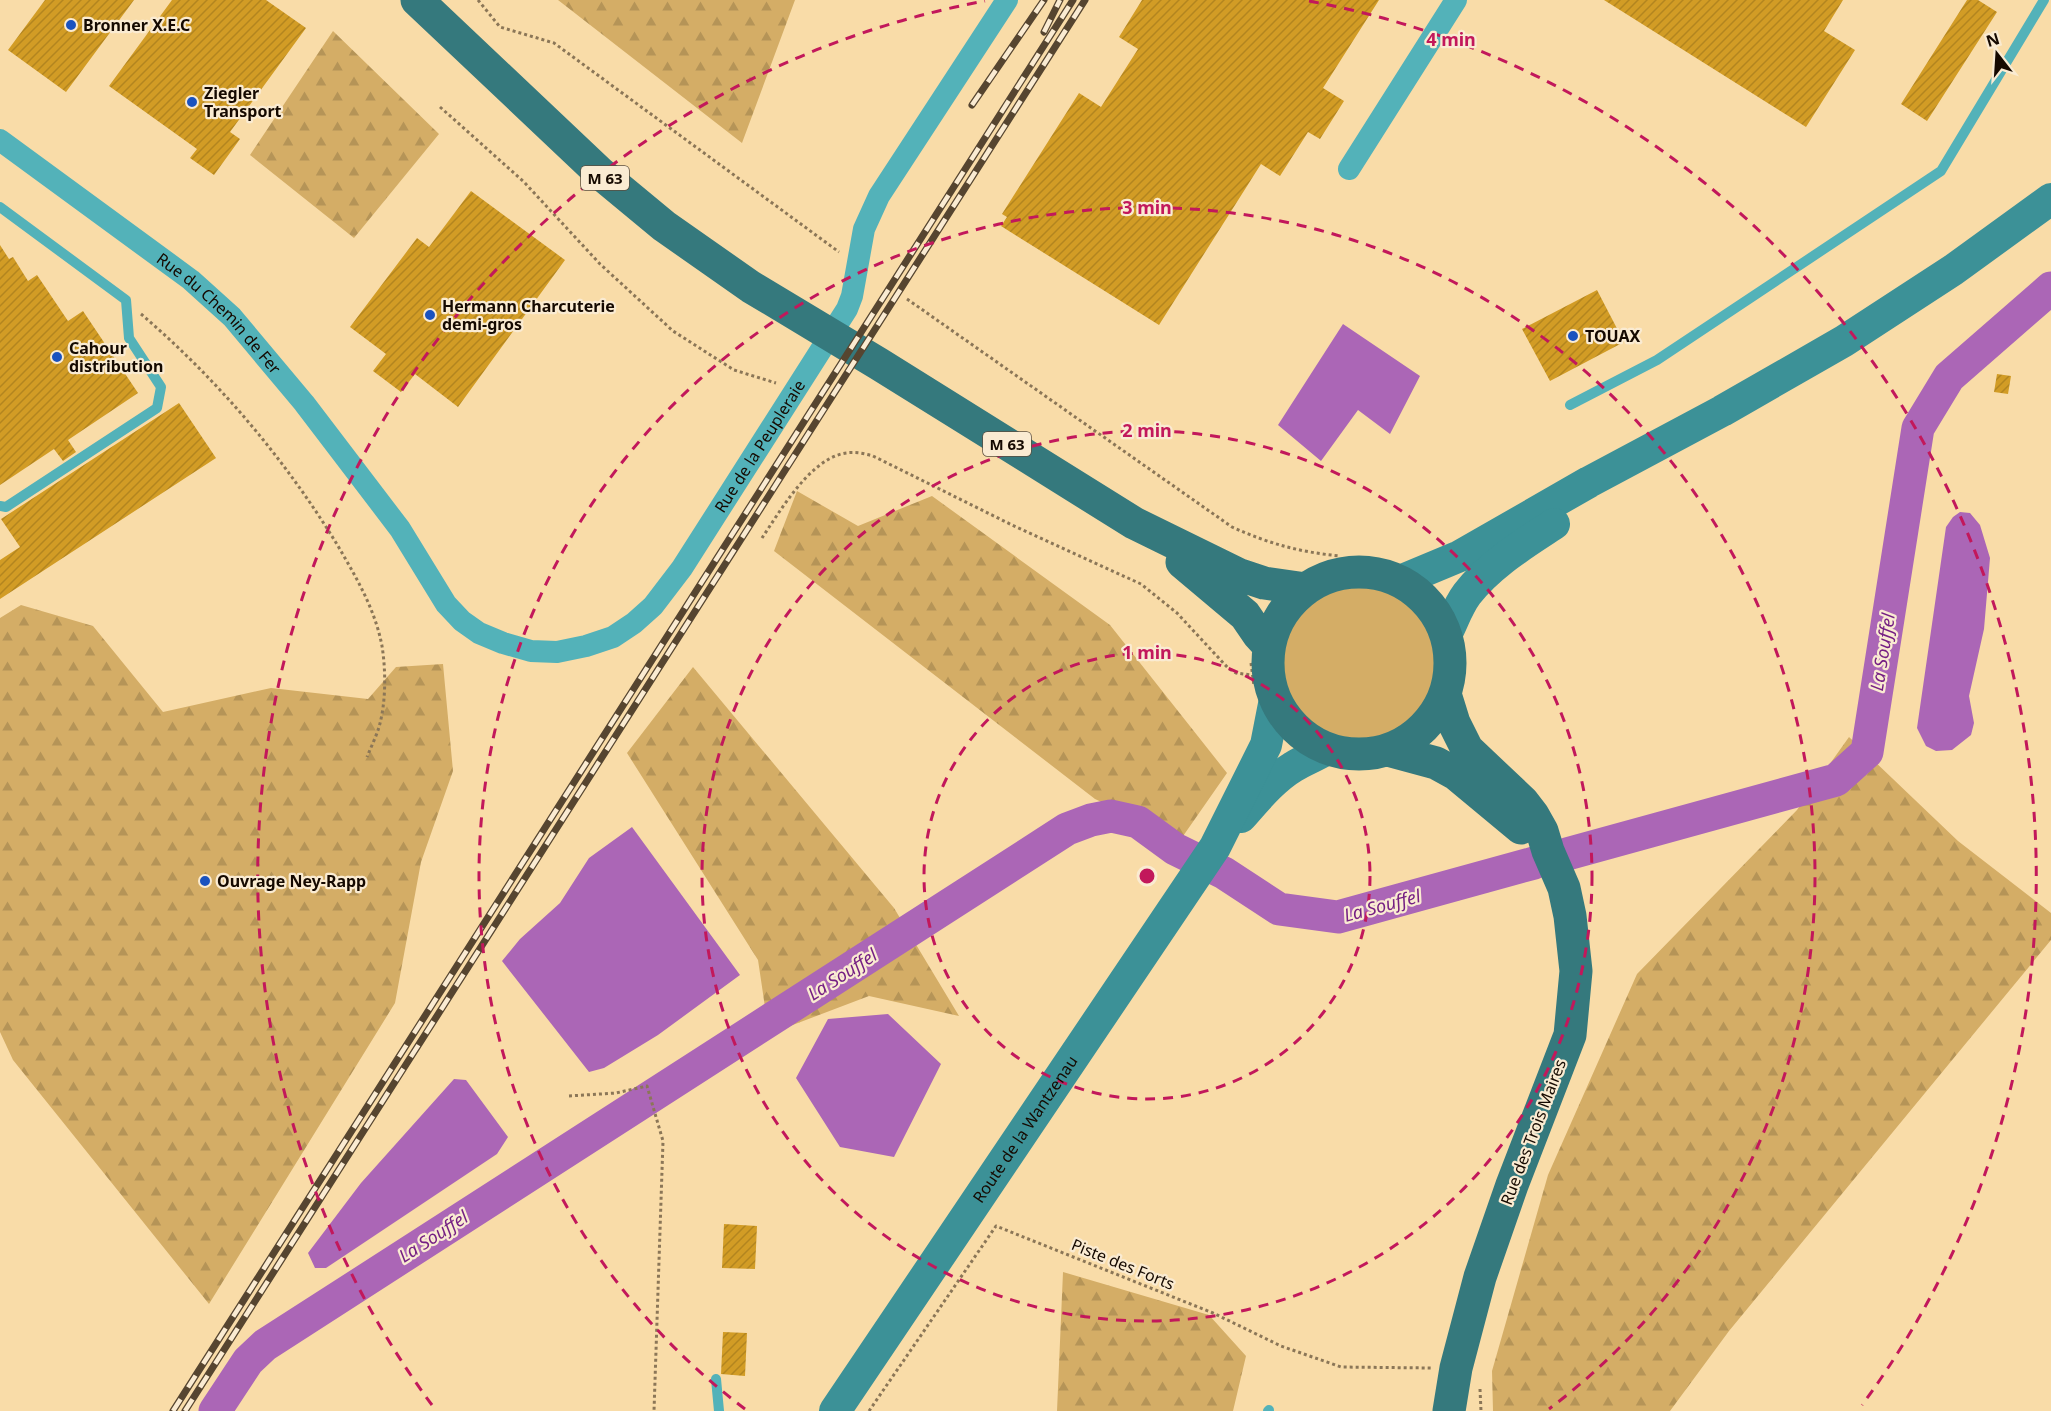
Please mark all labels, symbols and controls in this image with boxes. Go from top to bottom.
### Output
place label: Bronner X.E.C [83,14,190,36]
marker: Bronner X.E.C [64,18,78,32]
north arrow [1967,24,2027,84]
text: 4 min [1426,27,1476,51]
text: N [1983,27,2002,52]
place label: Ziegler Transport [204,82,282,122]
marker: Ziegler Transport [185,95,199,109]
road number: M 63 [581,166,629,190]
text: 3 min [1122,195,1172,219]
street label: Rue du Chemin de Fer [152,248,286,379]
place label: Hermann Charcuterie demi-gros [442,295,615,335]
marker: Hermann Charcuterie demi-gros [423,308,437,322]
place label: TOUAX [1585,325,1641,347]
marker: TOUAX [1566,329,1580,343]
place label: Cahour distribution [69,337,163,377]
marker: Cahour distribution [50,350,64,364]
street label: Rue de la Peupleraie [709,375,810,517]
text: 2 min [1122,418,1172,442]
road number: M 63 [983,432,1031,456]
water label: La Souffel [1864,611,1900,693]
text: 1 min [1122,640,1172,664]
centre of rings [1137,866,1157,886]
place label: Ouvrage Ney-Rapp [217,870,366,892]
marker: Ouvrage Ney-Rapp [198,874,212,888]
water label: La Souffel [1341,883,1423,927]
water label: La Souffel [803,942,882,1005]
street label: Route de la Wantzenau [967,1051,1083,1207]
street label: Rue des Trois Maires [1495,1056,1571,1208]
water label: La Souffel [394,1204,473,1267]
street label: Piste des Forts [1068,1233,1178,1295]

